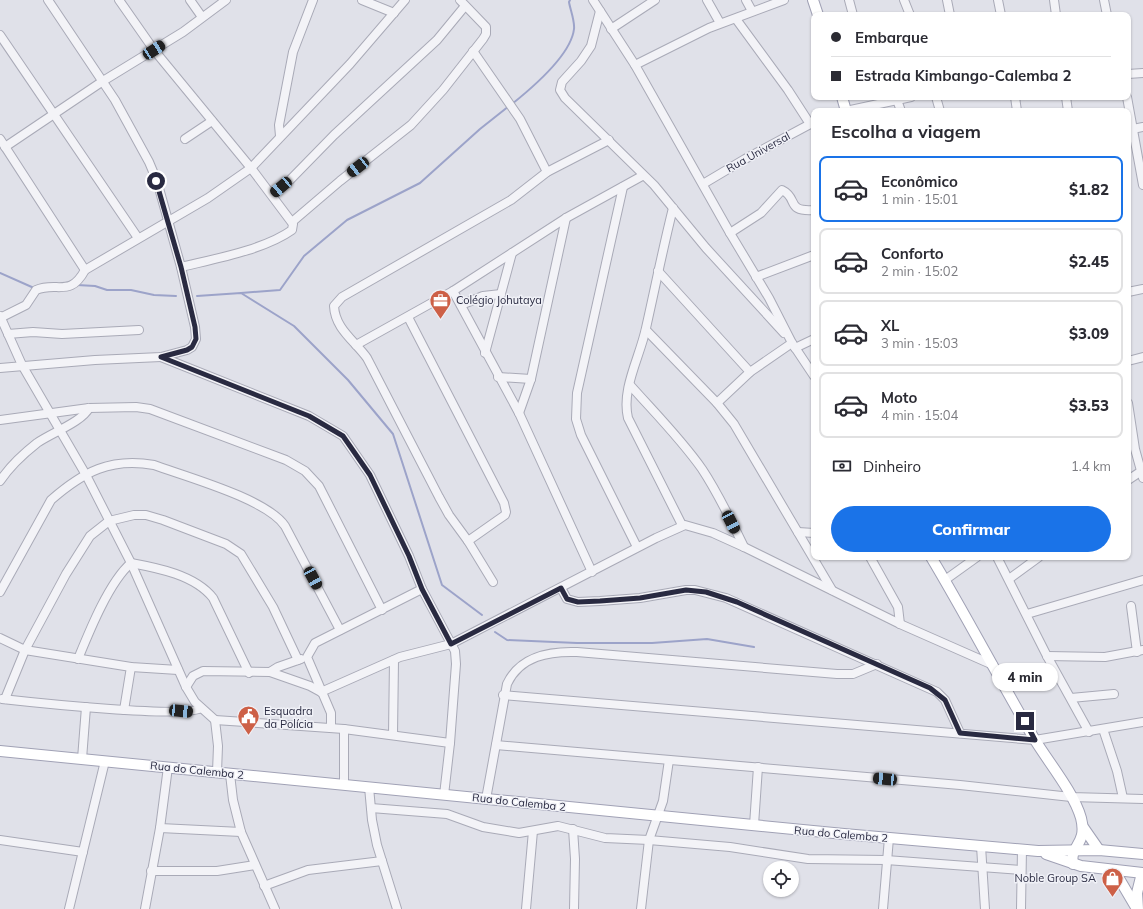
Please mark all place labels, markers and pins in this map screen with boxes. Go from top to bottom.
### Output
office icon: Colégio Johutaya [427,287,453,320]
place label: Colégio Johutaya [456,293,542,307]
public building icon: Esquadra da Polícia [236,704,262,737]
place label: Esquadra da Polícia [264,704,313,731]
shop icon: Noble Group SA [1099,865,1125,898]
place label: Noble Group SA [1014,871,1096,885]

